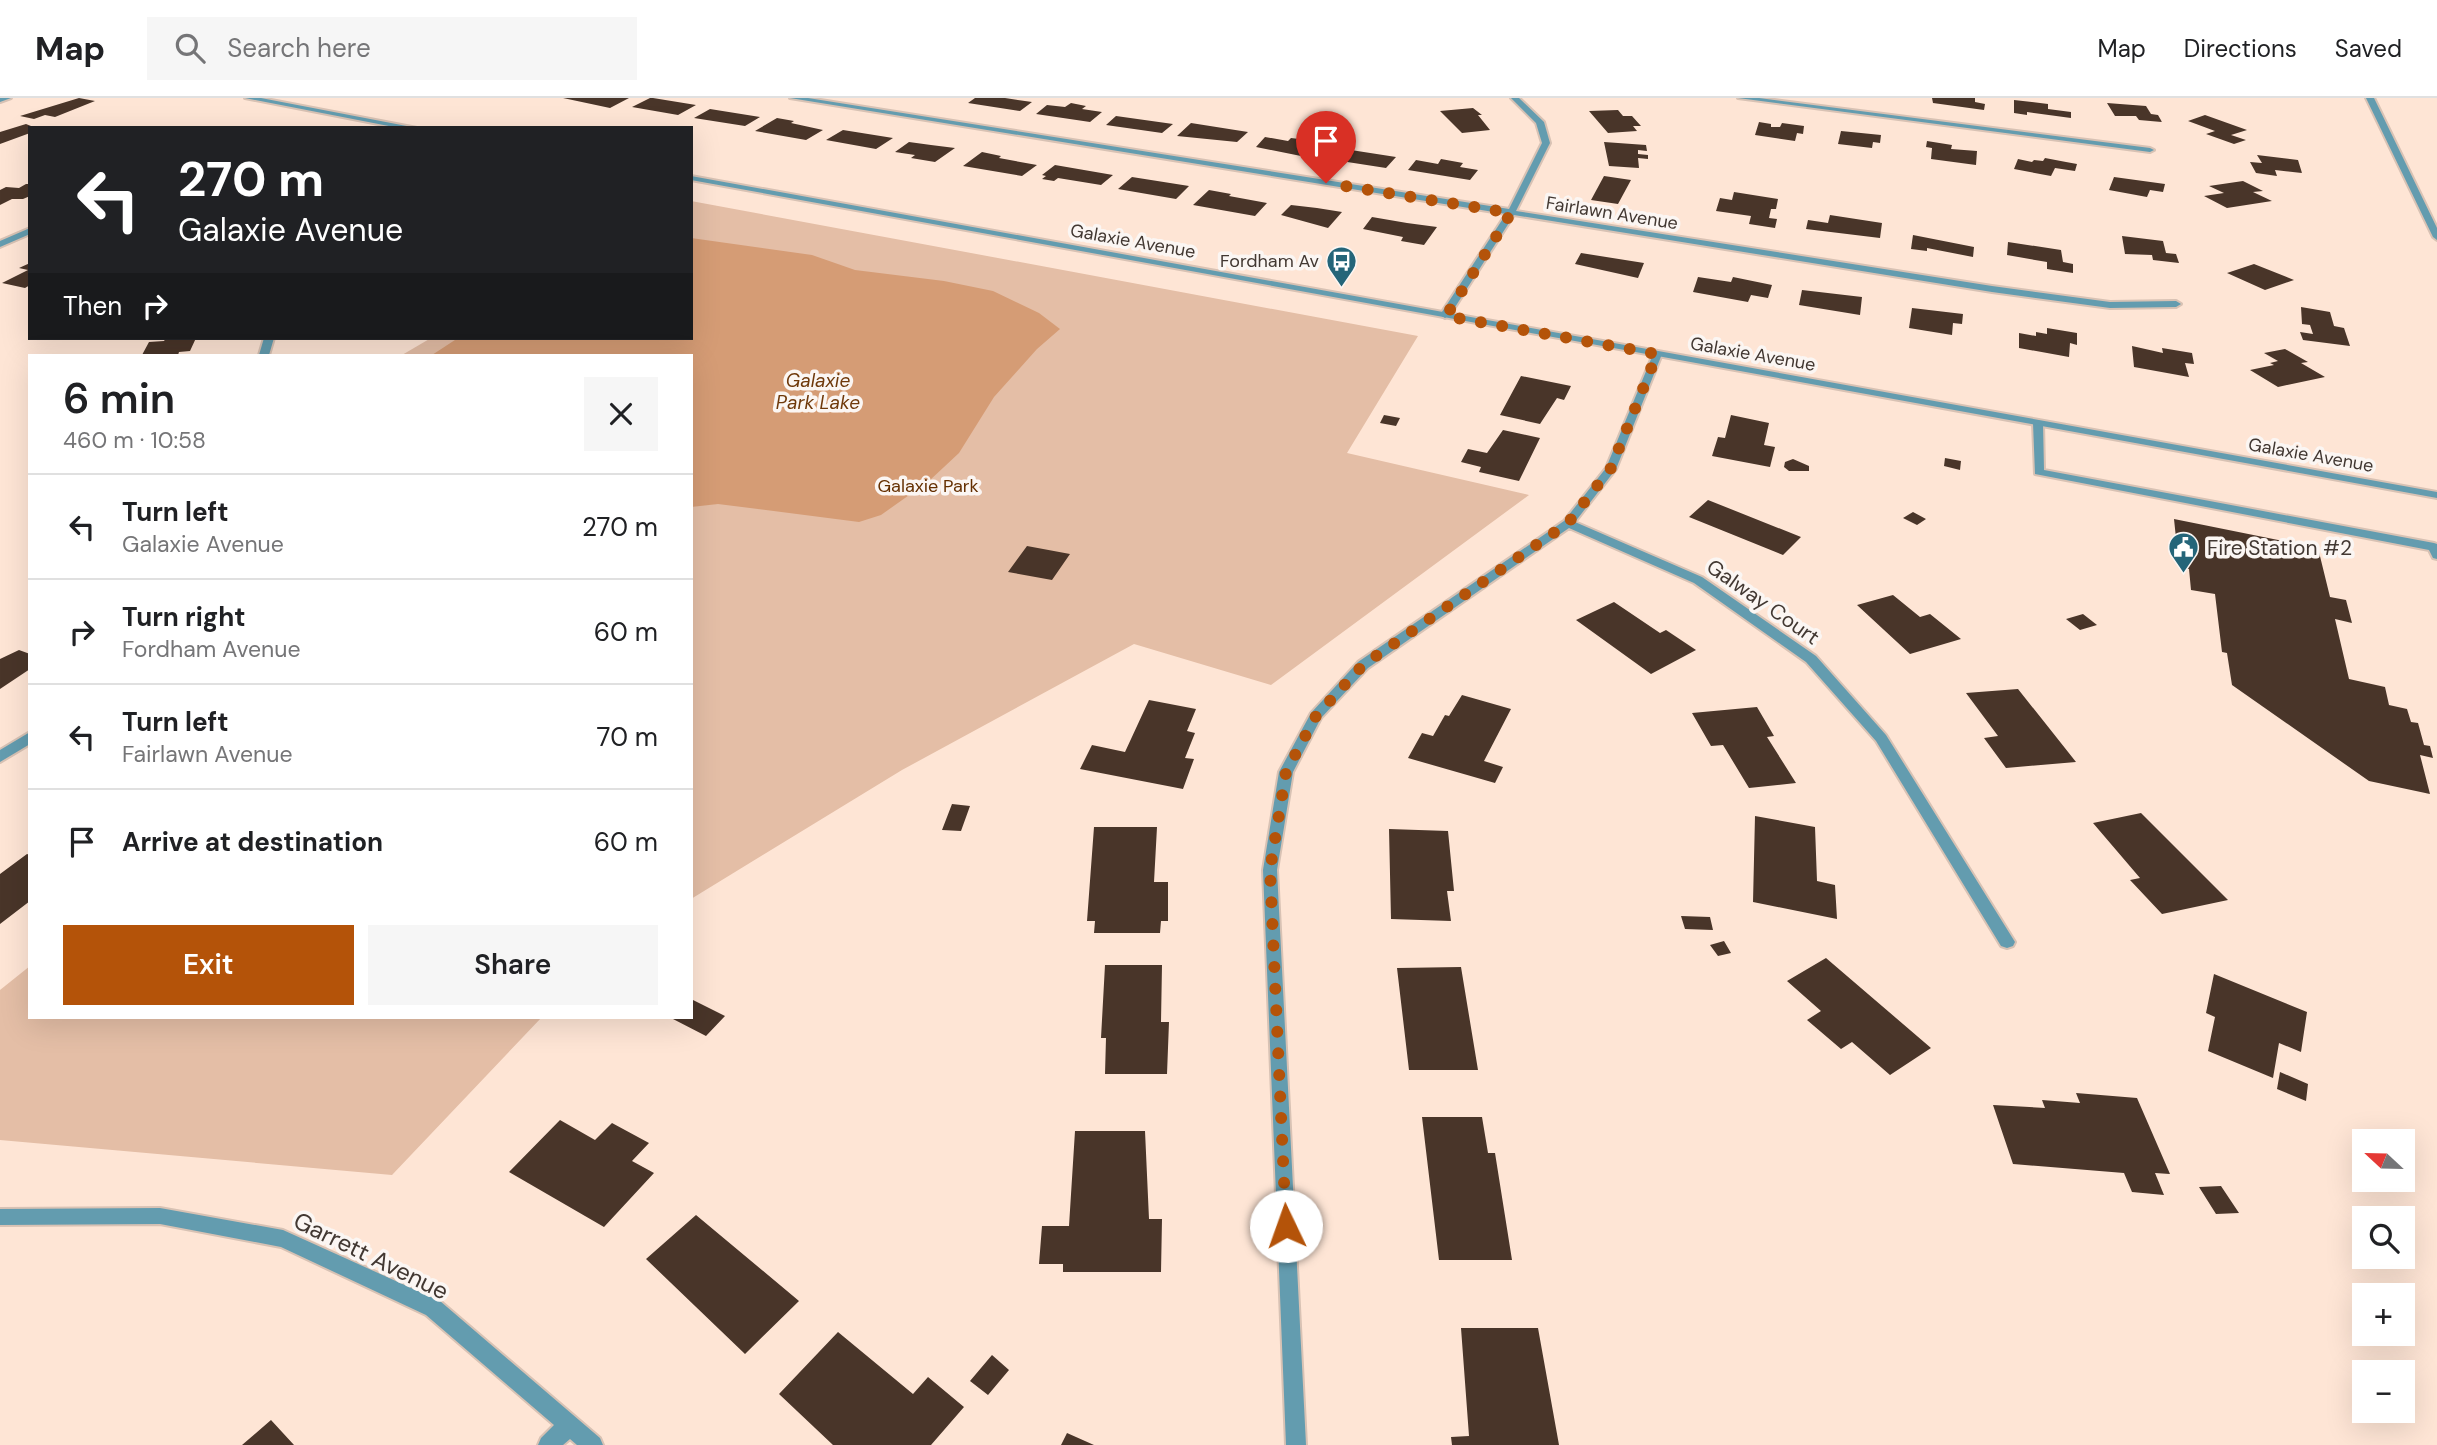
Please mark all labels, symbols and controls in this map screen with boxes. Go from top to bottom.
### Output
search box [147,17,637,80]
text: Map [35,27,105,70]
icon: search [171,29,209,67]
text: Search here [227,31,371,65]
text: Map [2098,33,2146,64]
text: Directions [2184,33,2297,64]
text: Saved [2335,33,2402,64]
pin [1296,111,1356,183]
icon: arrive [1307,122,1345,160]
text: 270 m [178,147,324,211]
icon: left [63,154,154,245]
street label: Fairlawn Avenue [1544,191,1680,235]
text: Galaxie Avenue [178,209,403,251]
street label: Galaxie Avenue [1069,218,1197,264]
bus stop icon: Fordham Av [1325,244,1359,288]
place label: Fordham Av [1220,249,1320,273]
icon: right [136,287,174,325]
text: Then [63,289,122,323]
street label: Galaxie Avenue [1689,331,1817,377]
water label: Galaxie Park Lake [776,368,860,415]
text: 6 min [63,371,175,426]
button: close [584,377,658,451]
text: 460 m · 10:58 [63,425,206,455]
street label: Galaxie Avenue [2247,432,2375,478]
park label: Galaxie Park [877,474,979,498]
text: Turn left [122,495,229,529]
icon: left [63,508,101,546]
text: 270 m [582,510,658,544]
text: Galaxie Avenue [122,529,284,559]
public building icon: Fire Station #2 [2167,531,2201,575]
place label: Fire Station #2 [2207,534,2352,562]
street label: Galway Court [1701,553,1825,651]
text: Turn right [122,600,246,634]
icon: right [63,613,101,651]
text: 60 m [594,615,658,649]
text: Fordham Avenue [122,634,300,664]
text: Turn left [122,705,229,739]
icon: left [63,718,101,756]
text: 70 m [597,720,658,754]
text: Fairlawn Avenue [122,739,293,769]
icon: arrive [63,823,101,861]
text: Arrive at destination [122,825,383,859]
text: 60 m [594,825,658,859]
button: Exit [63,925,354,1005]
button: Share [368,925,658,1005]
north arrow [2352,1129,2415,1192]
map controls [2352,1129,2415,1423]
position arrow [1249,1189,1323,1263]
street label: Garrett Avenue [289,1205,454,1306]
button: search [2352,1206,2415,1269]
button: + [2352,1283,2415,1346]
button: − [2352,1360,2415,1423]

